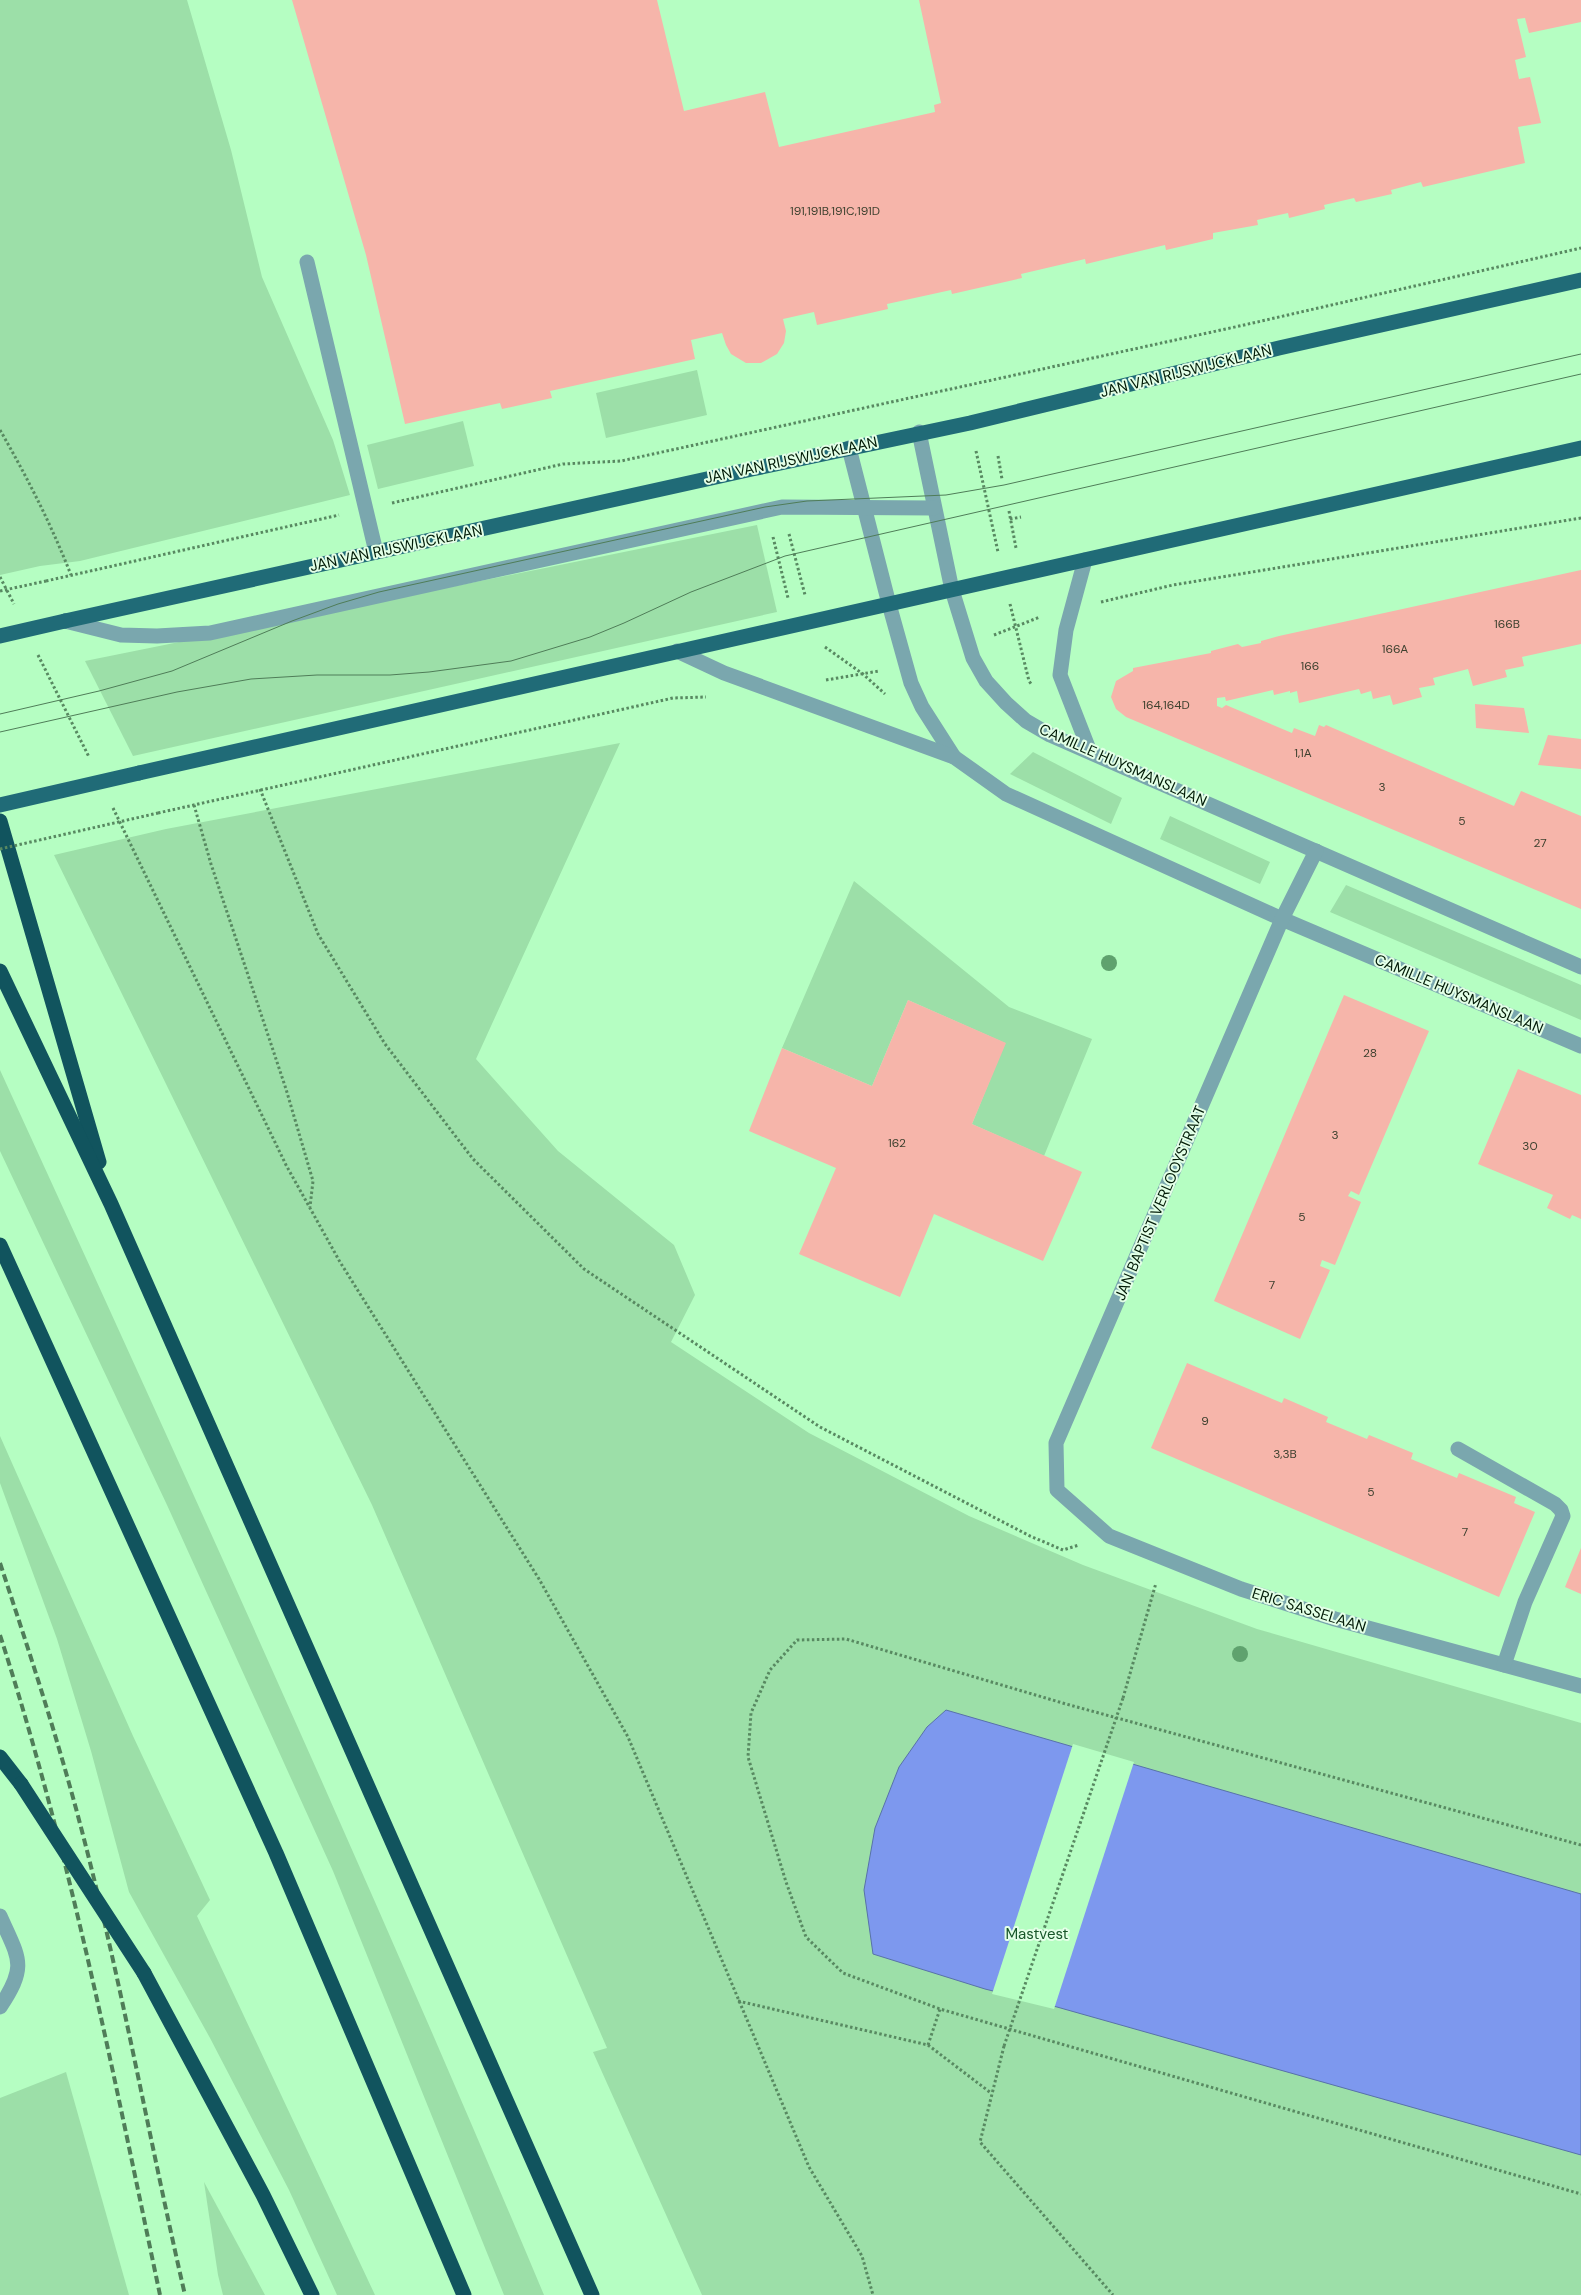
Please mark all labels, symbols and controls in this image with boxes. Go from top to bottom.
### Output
house number: 191,191B,191C,191D [790,203,880,219]
street label: JAN VAN RIJSWIJCKLAAN [1098,340,1274,402]
street label: JAN VAN RIJSWIJCKLAAN [703,432,879,488]
street label: JAN VAN RIJSWIJCKLAAN [308,520,484,576]
house number: 166B [1494,616,1520,632]
house number: 166A [1382,641,1408,657]
house number: 166 [1301,658,1319,674]
house number: 164,164D [1142,697,1190,713]
street label: CAMILLE HUYSMANSLAAN [1036,719,1210,811]
house number: 1,1A [1294,745,1312,761]
house number: 3 [1378,779,1386,795]
house number: 5 [1458,813,1466,829]
house number: 27 [1533,835,1547,851]
street label: CAMILLE HUYSMANSLAAN [1372,949,1546,1039]
house number: 28 [1363,1045,1377,1061]
street label: JAN BAPTIST VERLOOYSTRAAT [1110,1103,1210,1303]
house number: 3 [1331,1127,1339,1143]
house number: 162 [888,1135,906,1151]
house number: 30 [1522,1138,1538,1154]
house number: 5 [1298,1209,1306,1225]
house number: 7 [1269,1277,1275,1293]
house number: 9 [1201,1413,1209,1429]
house number: 3,3B [1273,1446,1297,1462]
house number: 5 [1367,1484,1375,1500]
house number: 7 [1462,1524,1468,1540]
street label: ERIC SASSELAAN [1249,1583,1369,1637]
park label: Mastvest [1006,1924,1069,1944]

